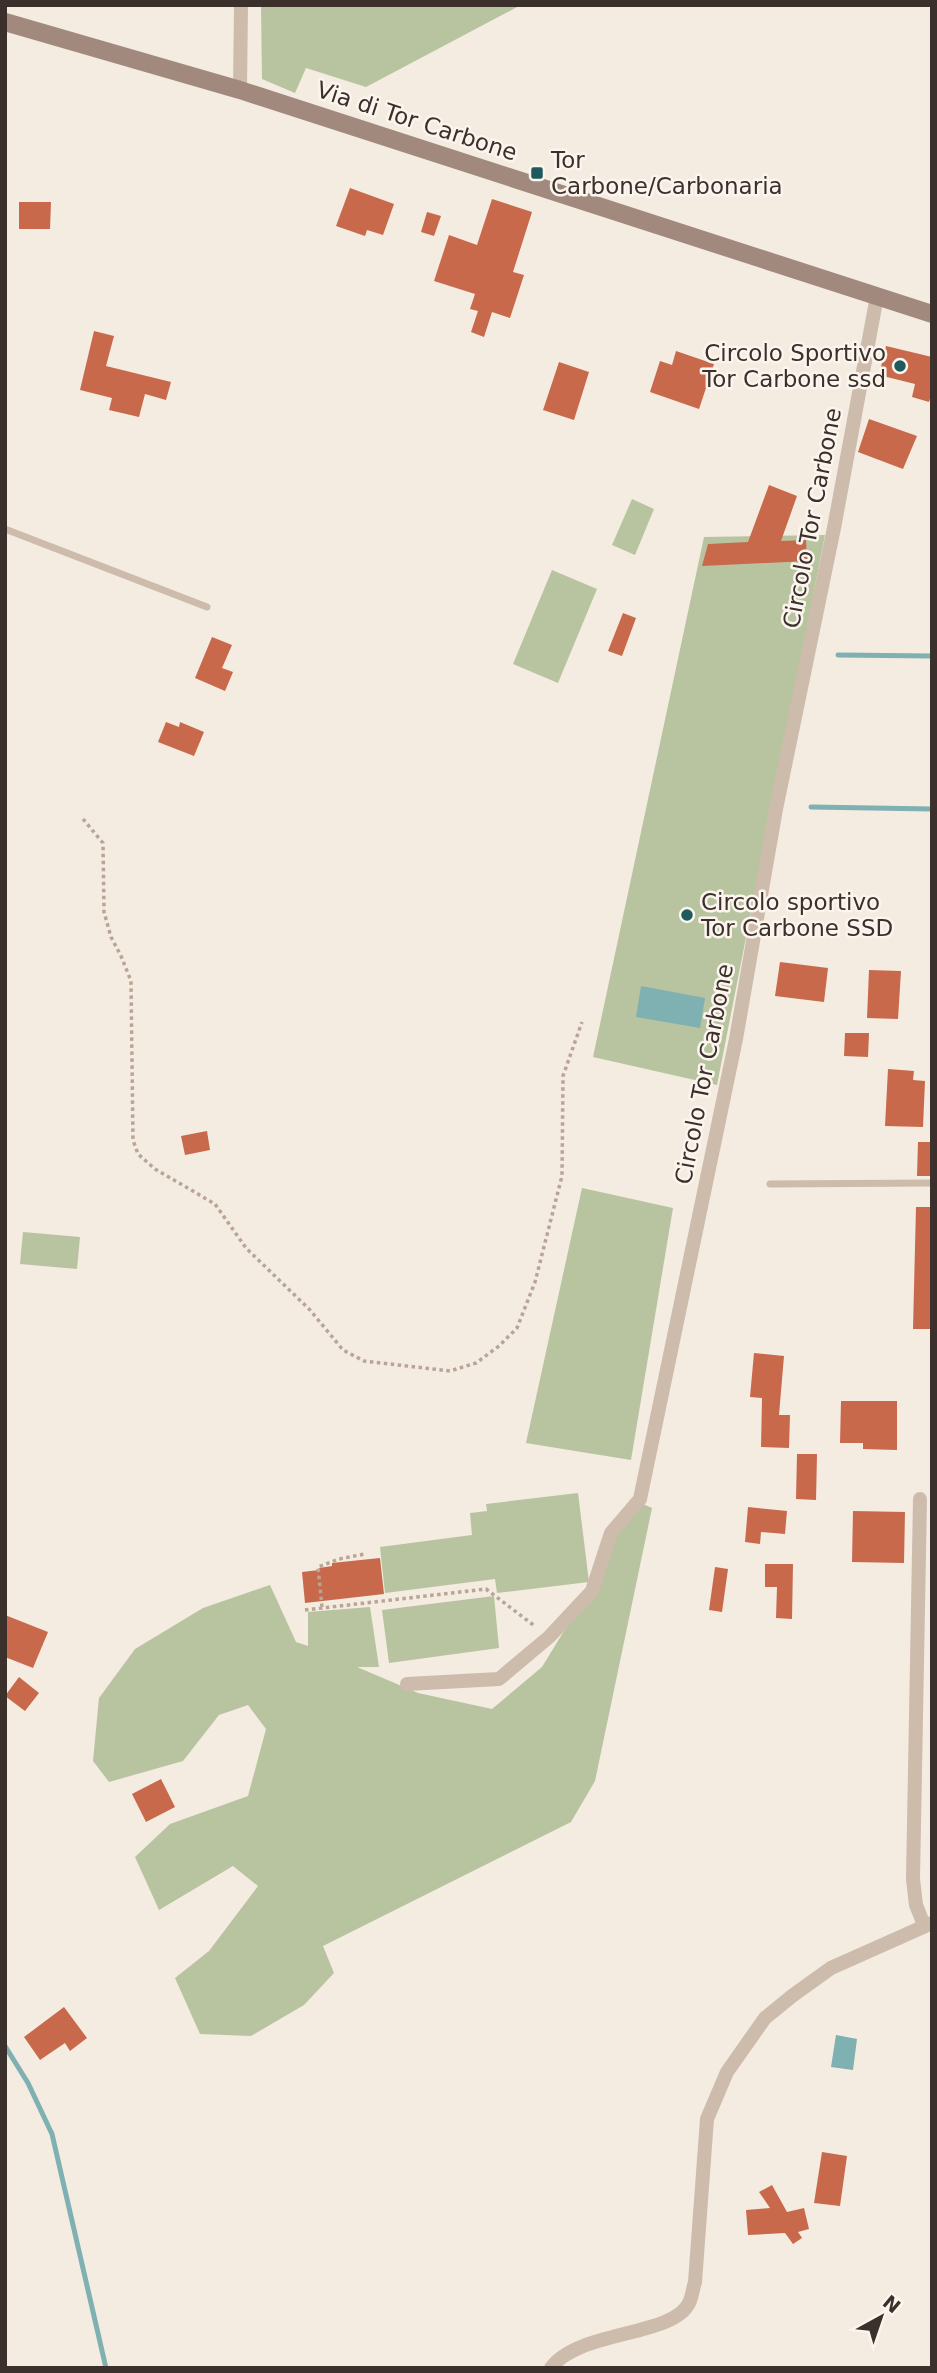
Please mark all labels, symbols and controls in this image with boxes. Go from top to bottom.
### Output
street label: Via di Tor Carbone [313,76,521,166]
place label: Tor Carbone/Carbonaria [550,147,783,199]
marker: Tor Carbone/Carbonaria [529,165,545,181]
place label: Circolo Sportivo Tor Carbone ssd [701,340,886,392]
marker: Circolo Sportivo Tor Carbone ssd [892,358,908,374]
street label: Circolo Tor Carbone [778,406,846,630]
place label: Circolo sportivo Tor Carbone SSD [700,889,893,941]
marker: Circolo sportivo Tor Carbone SSD [679,907,695,923]
street label: Circolo Tor Carbone [670,962,738,1186]
north arrow [846,2282,916,2352]
text: N [879,2290,905,2318]

